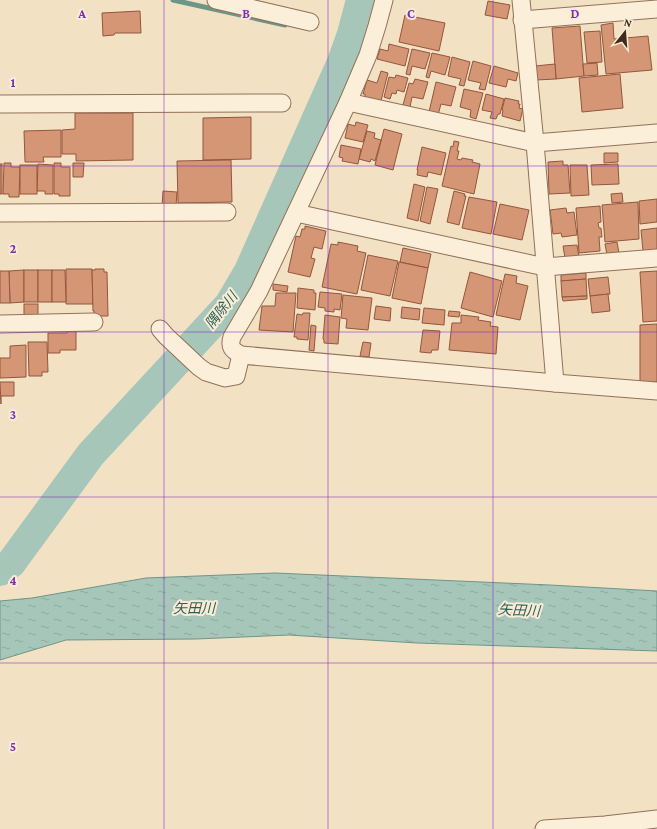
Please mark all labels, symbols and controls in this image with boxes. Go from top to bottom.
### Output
text: A [77,6,86,21]
text: B [242,6,250,21]
text: C [407,6,415,21]
text: D [571,6,580,21]
north arrow [605,12,645,52]
text: N [623,16,634,29]
text: 1 [11,75,16,90]
text: 2 [10,241,17,256]
water label: 隅除川 [202,287,242,331]
text: 3 [10,407,16,422]
text: 4 [9,573,17,588]
water label: 矢田川 [173,600,217,616]
water label: 矢田川 [498,601,542,619]
text: 5 [10,739,16,754]

